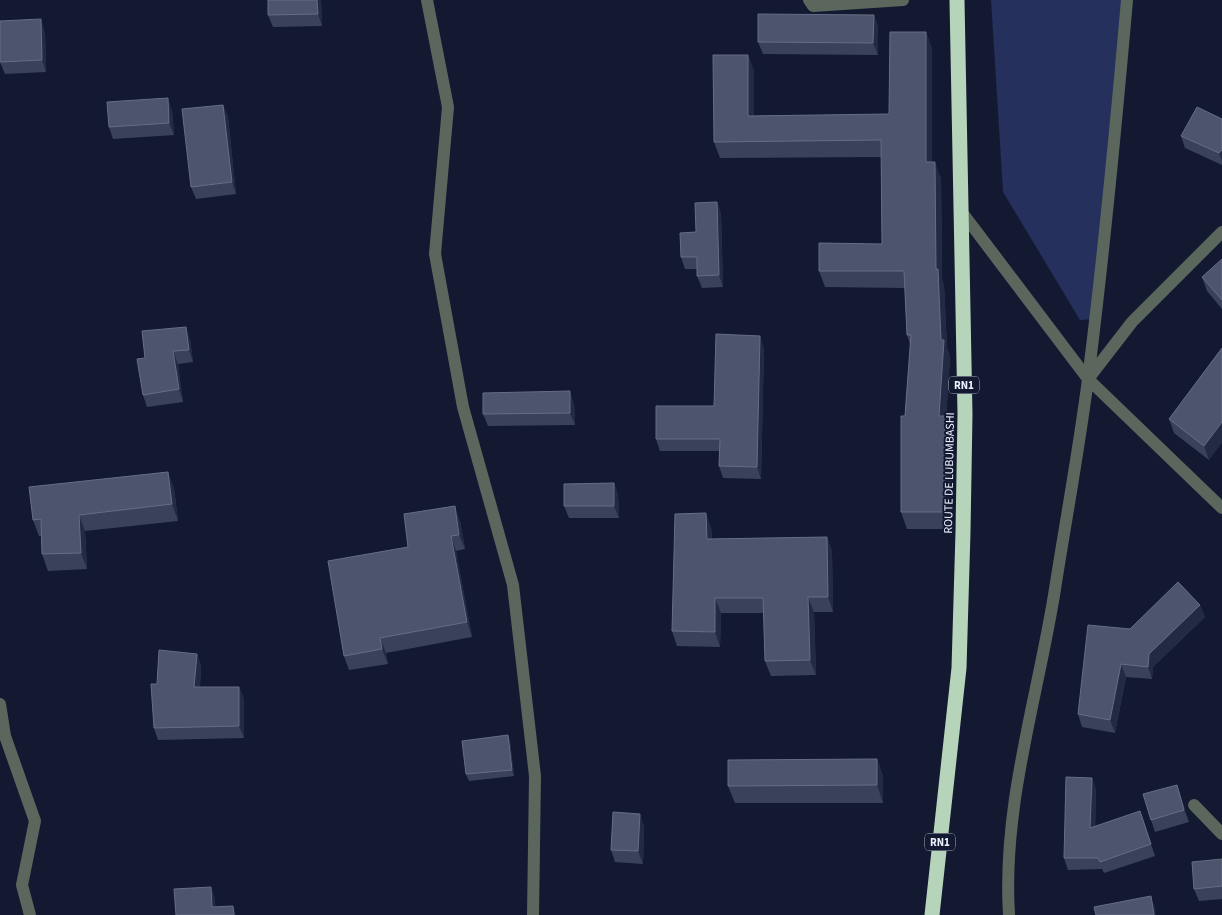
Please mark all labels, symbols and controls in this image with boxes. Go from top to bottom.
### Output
road number: RN1 [949,376,979,394]
street label: ROUTE DE LUBUMBASHI [940,412,959,534]
road number: RN1 [925,834,955,850]

